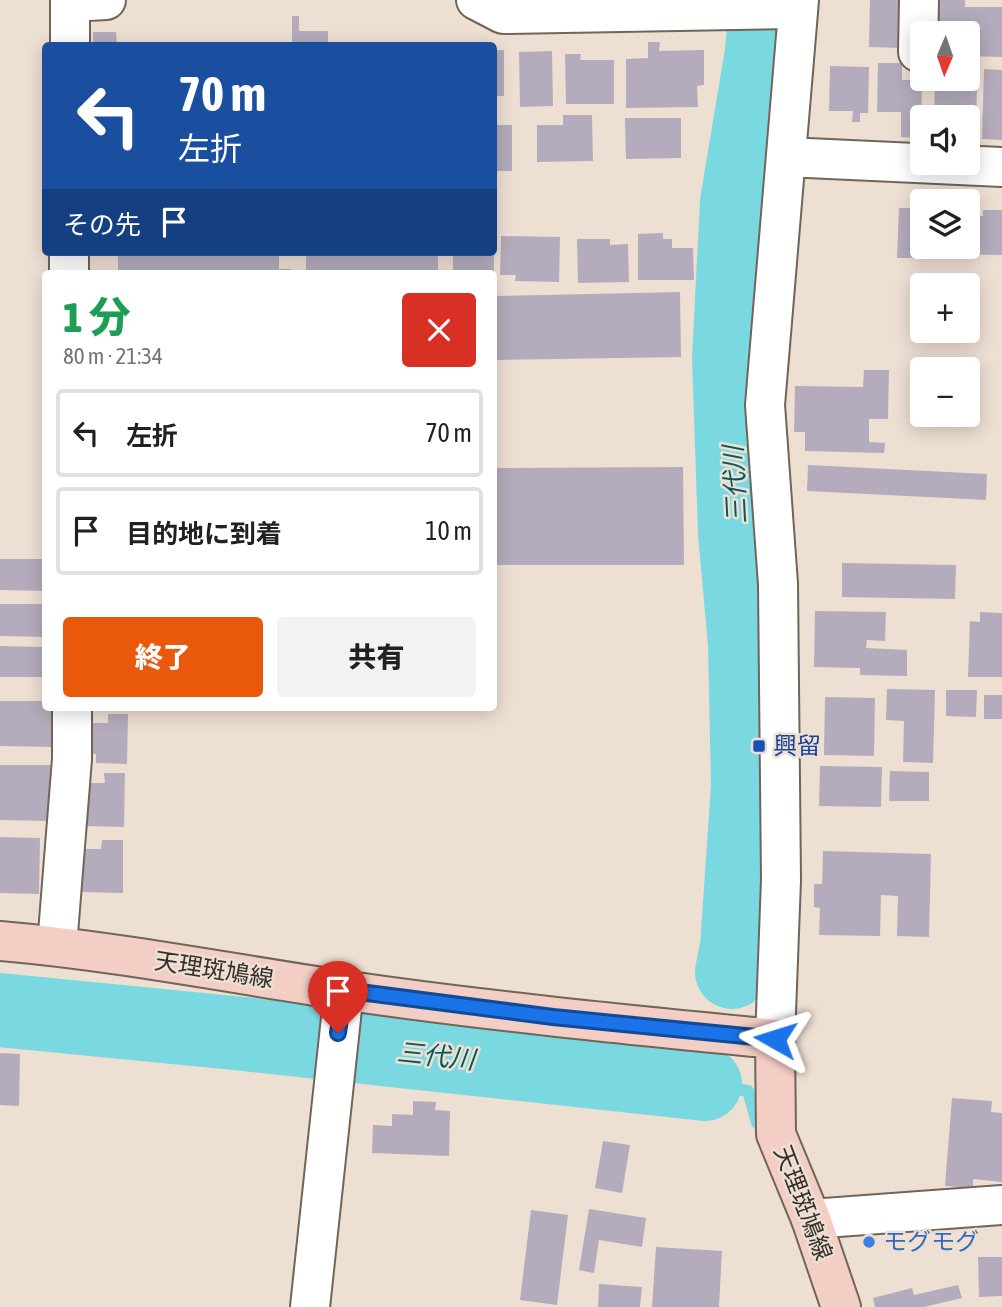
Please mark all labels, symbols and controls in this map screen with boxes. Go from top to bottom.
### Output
north arrow [910,21,980,91]
map controls [910,21,980,427]
text: 70 m [178,65,266,121]
icon: left [63,70,154,161]
button: sound [910,105,980,175]
text: 左折 [178,130,242,167]
button: layers [910,189,980,259]
icon: arrive [155,203,193,241]
text: その先 [63,210,141,240]
button: + [910,273,980,343]
text: 1 分 [63,293,131,341]
button: close [402,293,476,367]
text: 80 m · 21:34 [63,343,163,369]
button: − [910,357,980,427]
icon: left [67,414,105,452]
text: 70 m [425,418,472,448]
text: 左折 [126,421,178,451]
water label: 三代川 [718,442,752,525]
icon: arrive [67,512,105,550]
text: 10 m [425,516,472,546]
text: 目的地に到着 [126,519,282,549]
button: 終了 [63,617,263,697]
button: 共有 [277,617,476,697]
place label: 興留 [773,732,821,759]
marker: 興留 [751,738,767,754]
street label: 天理斑鳩線 [153,947,275,992]
pin [308,961,368,1033]
icon: arrive [319,972,357,1010]
position arrow [738,1002,812,1076]
water label: 三代川 [396,1037,479,1075]
street label: 天理斑鳩線 [769,1142,838,1264]
place label: モグモグ [883,1228,979,1255]
marker: モグモグ [861,1234,877,1250]

